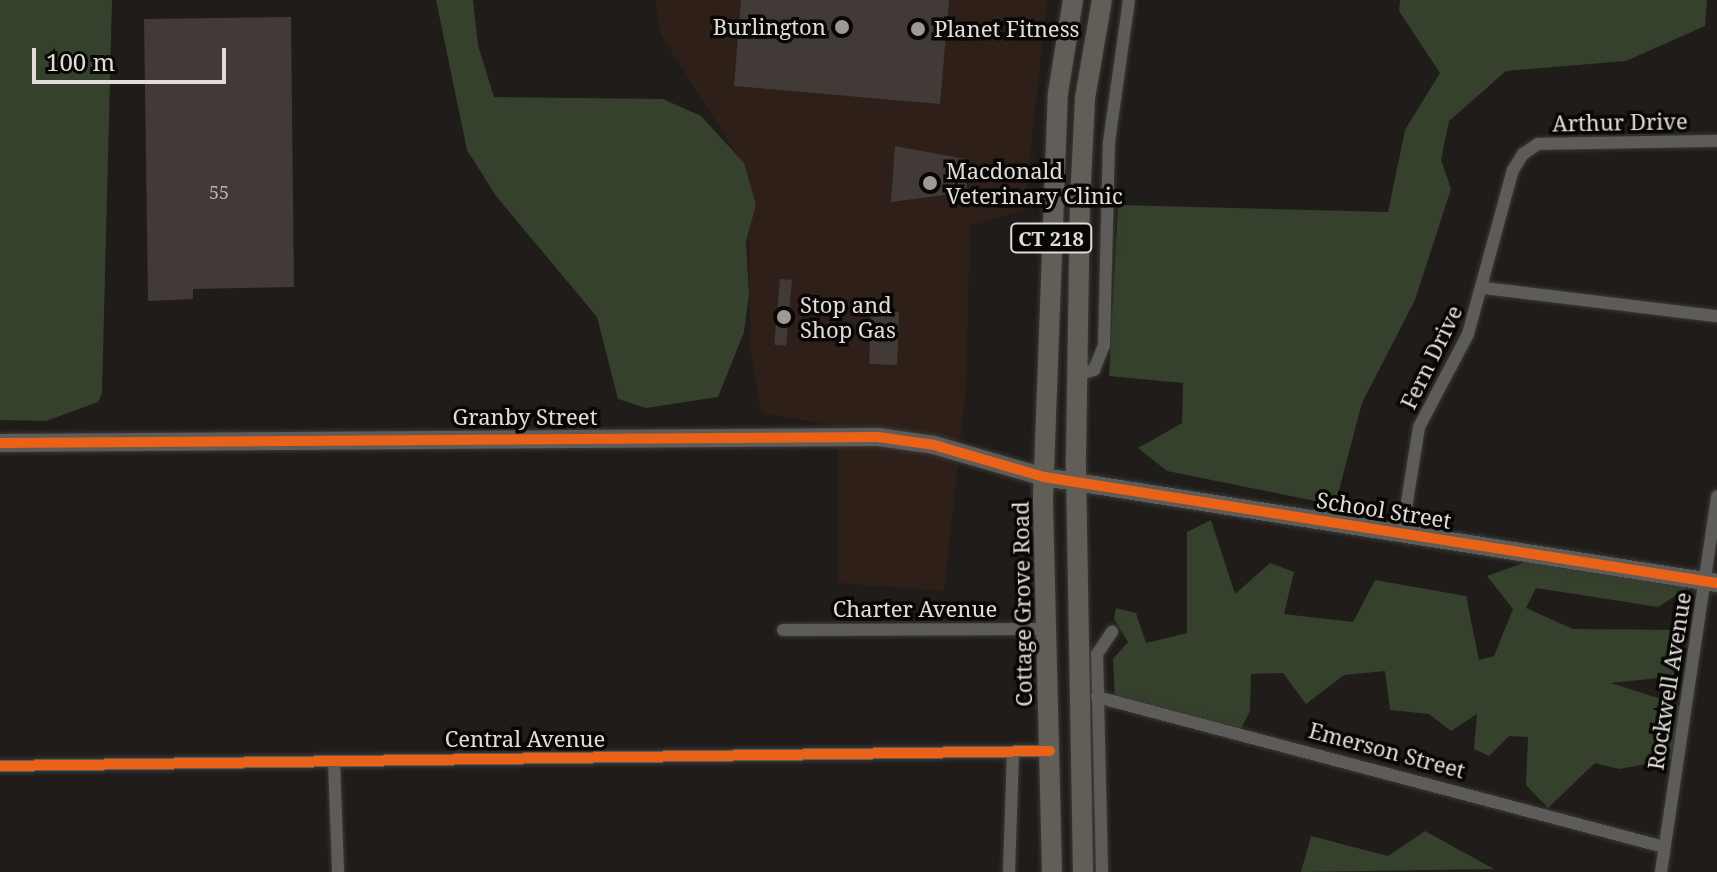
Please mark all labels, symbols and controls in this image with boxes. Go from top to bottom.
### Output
place label: Burlington [713,14,826,40]
place label: Planet Fitness [934,16,1079,42]
marker: Burlington [833,18,851,36]
marker: Planet Fitness [909,20,927,38]
scale bar [36,32,230,82]
text: 100 m [46,45,115,78]
street label: Arthur Drive [1552,108,1688,136]
place label: Macdonald Veterinary Clinic [946,157,1123,208]
marker: Macdonald Veterinary Clinic [921,174,939,192]
house number: 55 [209,181,229,203]
road number: CT 218 [1009,222,1093,254]
place label: Stop and Shop Gas [800,291,896,342]
street label: Fern Drive [1395,301,1467,413]
marker: Stop and Shop Gas [775,308,793,326]
street label: Granby Street [453,404,597,430]
street label: School Street [1315,486,1453,534]
street label: Cottage Grove Road [1007,501,1037,707]
street label: Rockwell Avenue [1642,590,1696,772]
street label: Charter Avenue [833,596,997,622]
street label: Emerson Street [1306,716,1468,784]
street label: Central Avenue [445,726,605,752]

